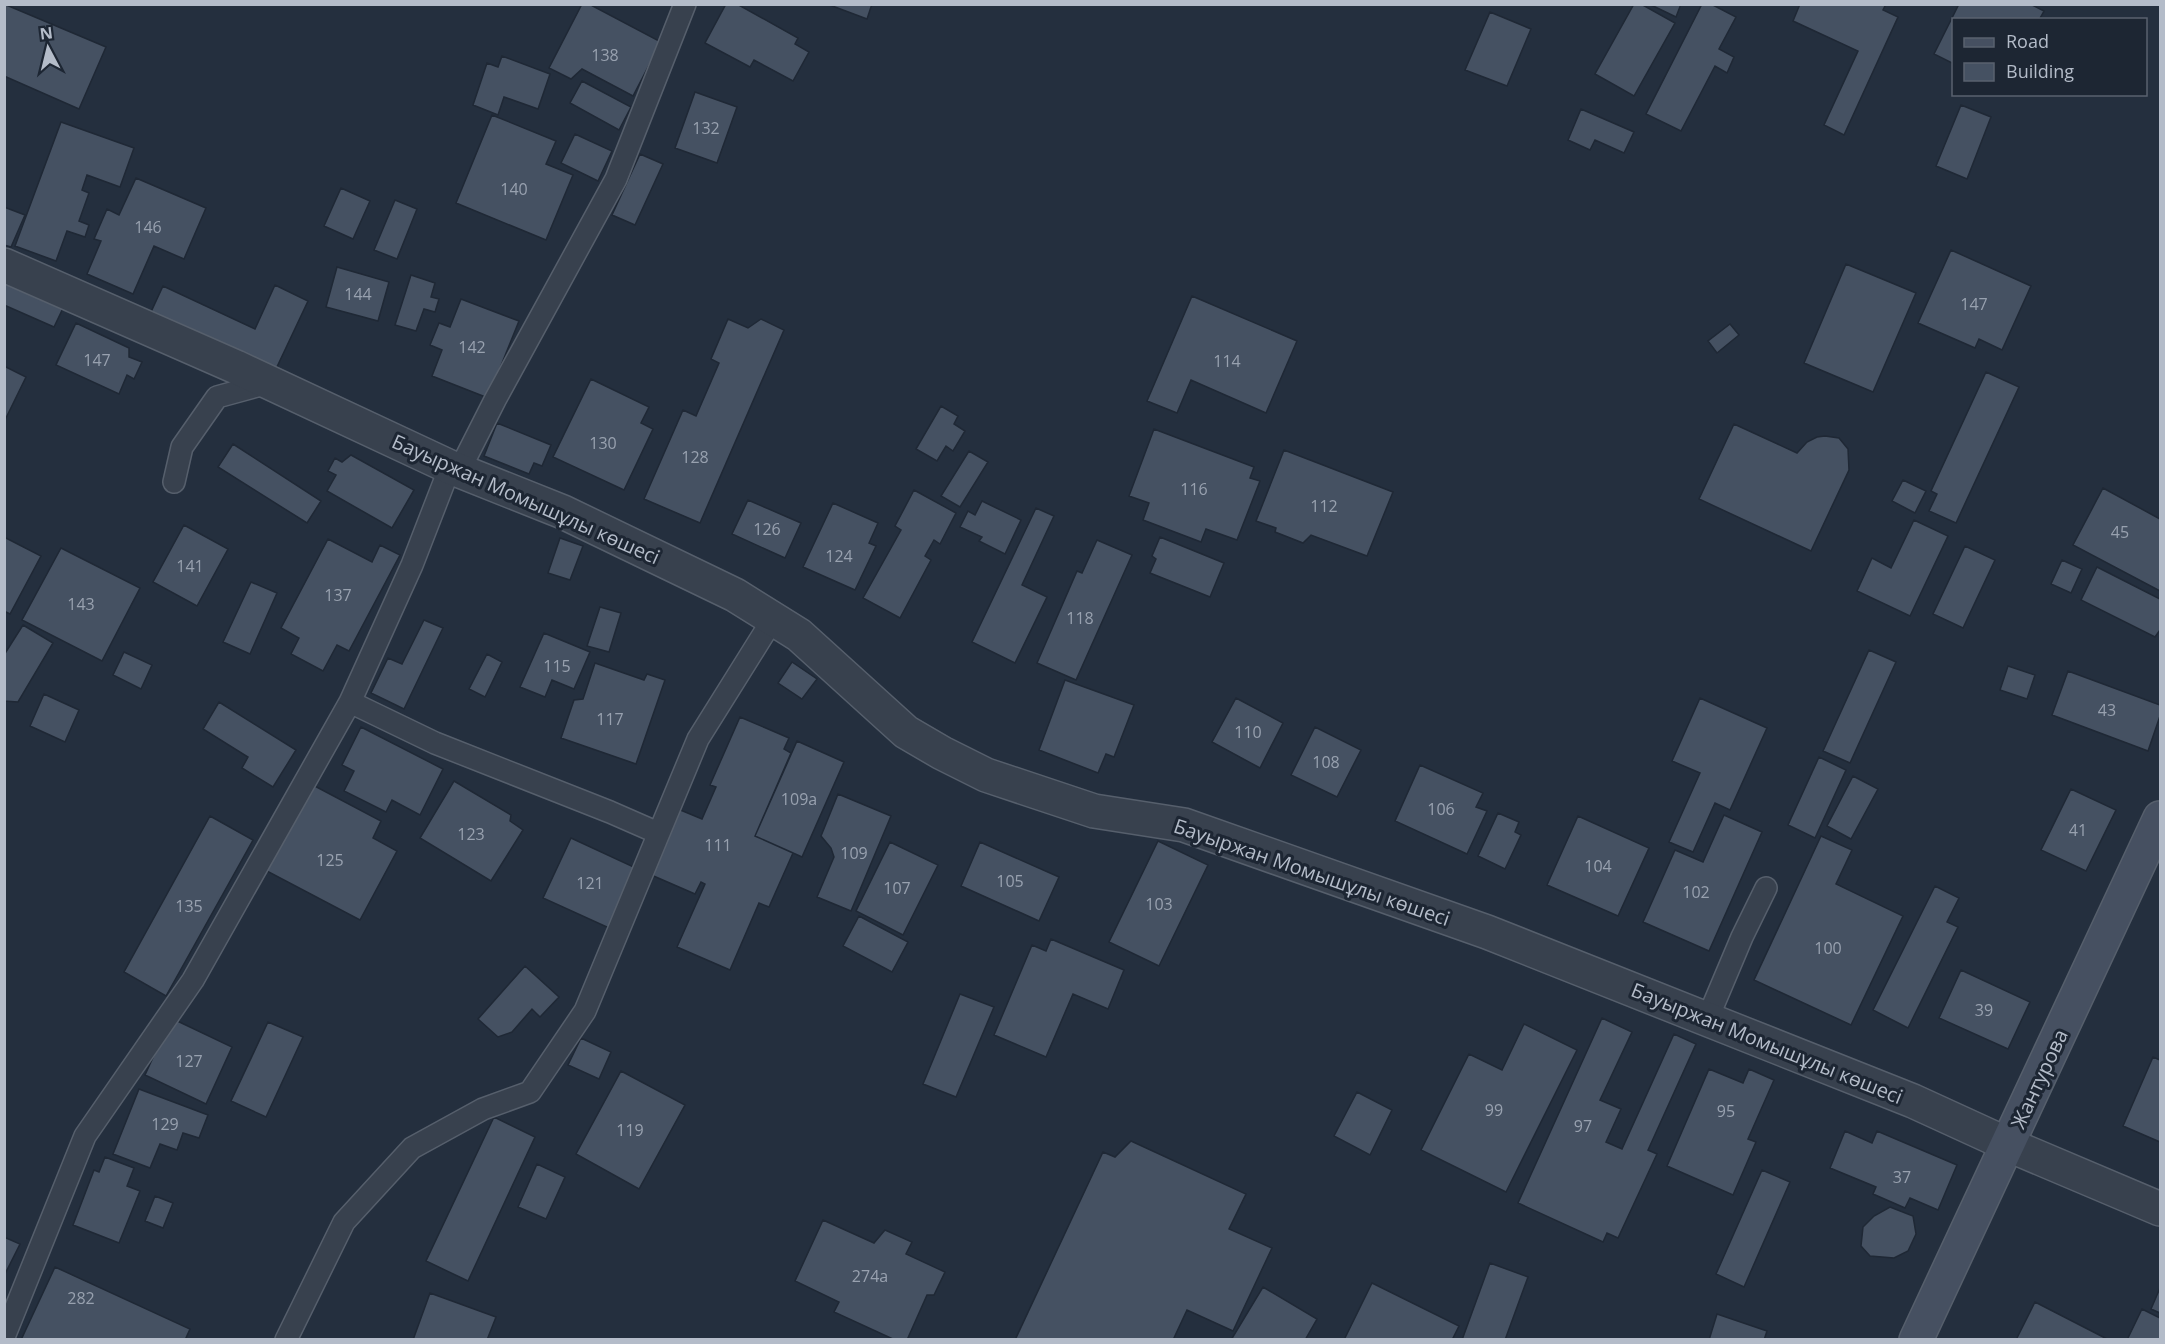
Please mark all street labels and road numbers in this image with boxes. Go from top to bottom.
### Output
street label: Бауыржан Момышұлы көшесі [388,428,664,570]
street label: Бауыржан Момышұлы көшесі [1170,812,1454,932]
street label: Бауыржан Момышұлы көшесі [1627,976,1907,1110]
street label: Жантурова [2004,1025,2074,1133]

